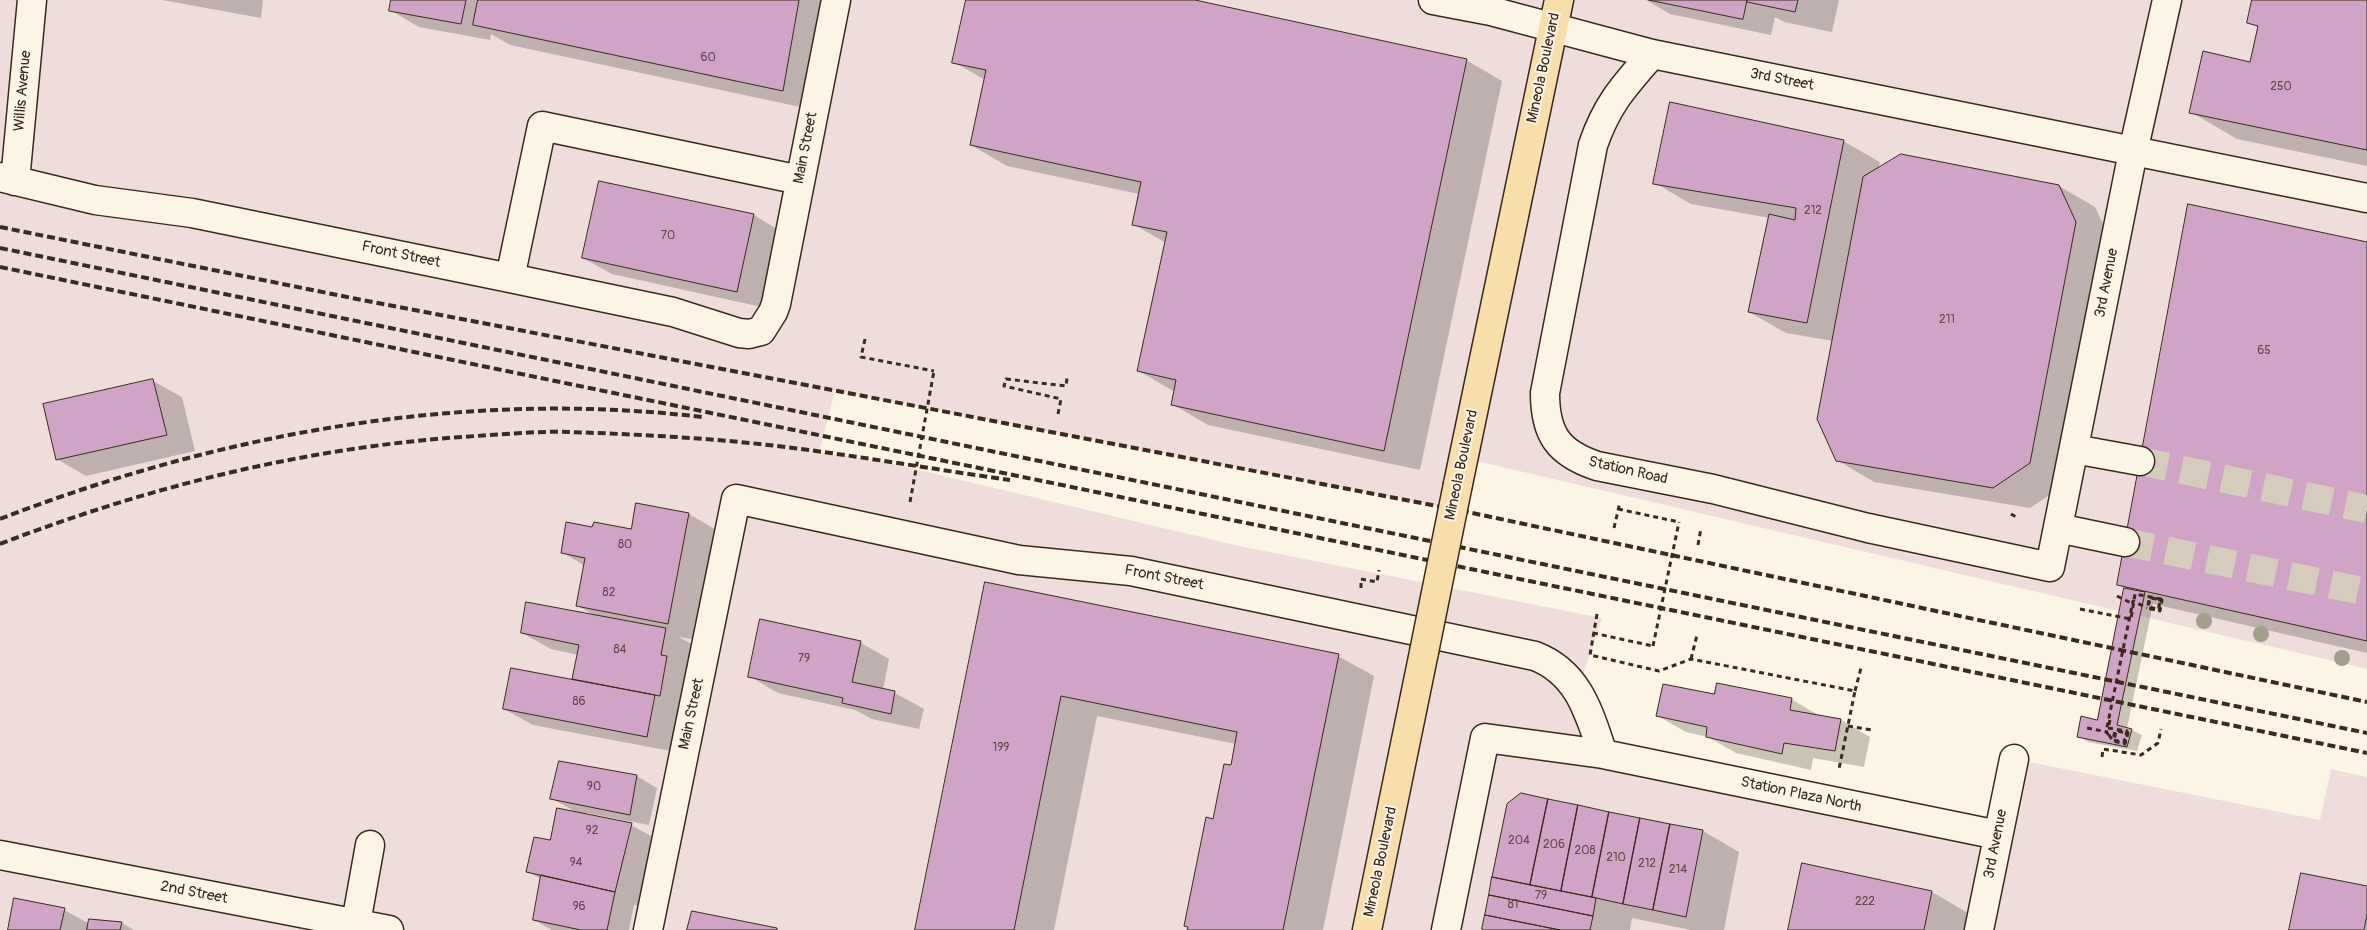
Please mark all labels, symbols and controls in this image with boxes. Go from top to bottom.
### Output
street label: Mineola Boulevard [1524,11,1564,125]
street label: Willis Avenue [10,50,36,132]
house number: 60 [700,51,716,65]
street label: 3rd Street [1749,65,1815,95]
house number: 250 [2270,80,2292,94]
street label: Main Street [790,111,822,185]
house number: 212 [1804,204,1822,218]
house number: 70 [661,229,675,243]
street label: Front Street [360,238,442,272]
street label: 3rd Avenue [2091,247,2123,319]
house number: 211 [1939,313,1955,327]
house number: 65 [2257,344,2271,358]
street label: Mineola Boulevard [1442,408,1482,522]
street label: Station Road [1587,453,1669,489]
house number: 80 [618,538,632,552]
street label: Front Street [1123,562,1205,594]
house number: 82 [603,586,615,600]
house number: 84 [613,643,627,657]
house number: 79 [798,652,810,666]
street label: Main Street [676,677,708,751]
house number: 86 [572,695,586,709]
house number: 199 [992,741,1010,755]
street label: Station Plaza North [1739,773,1863,817]
house number: 90 [587,780,601,794]
street label: Mineola Boulevard [1361,805,1401,919]
street label: 3rd Avenue [1980,808,2012,880]
house number: 92 [586,824,598,838]
house number: 204 [1508,834,1530,848]
house number: 206 [1543,838,1565,852]
house number: 208 [1575,844,1595,858]
house number: 210 [1606,851,1626,865]
house number: 94 [569,856,583,870]
house number: 212 [1638,857,1656,871]
house number: 214 [1669,863,1687,877]
street label: 2nd Street [159,878,229,908]
house number: 79 [1535,889,1547,903]
house number: 222 [1855,895,1875,909]
house number: 81 [1508,898,1518,912]
house number: 96 [572,900,586,914]

